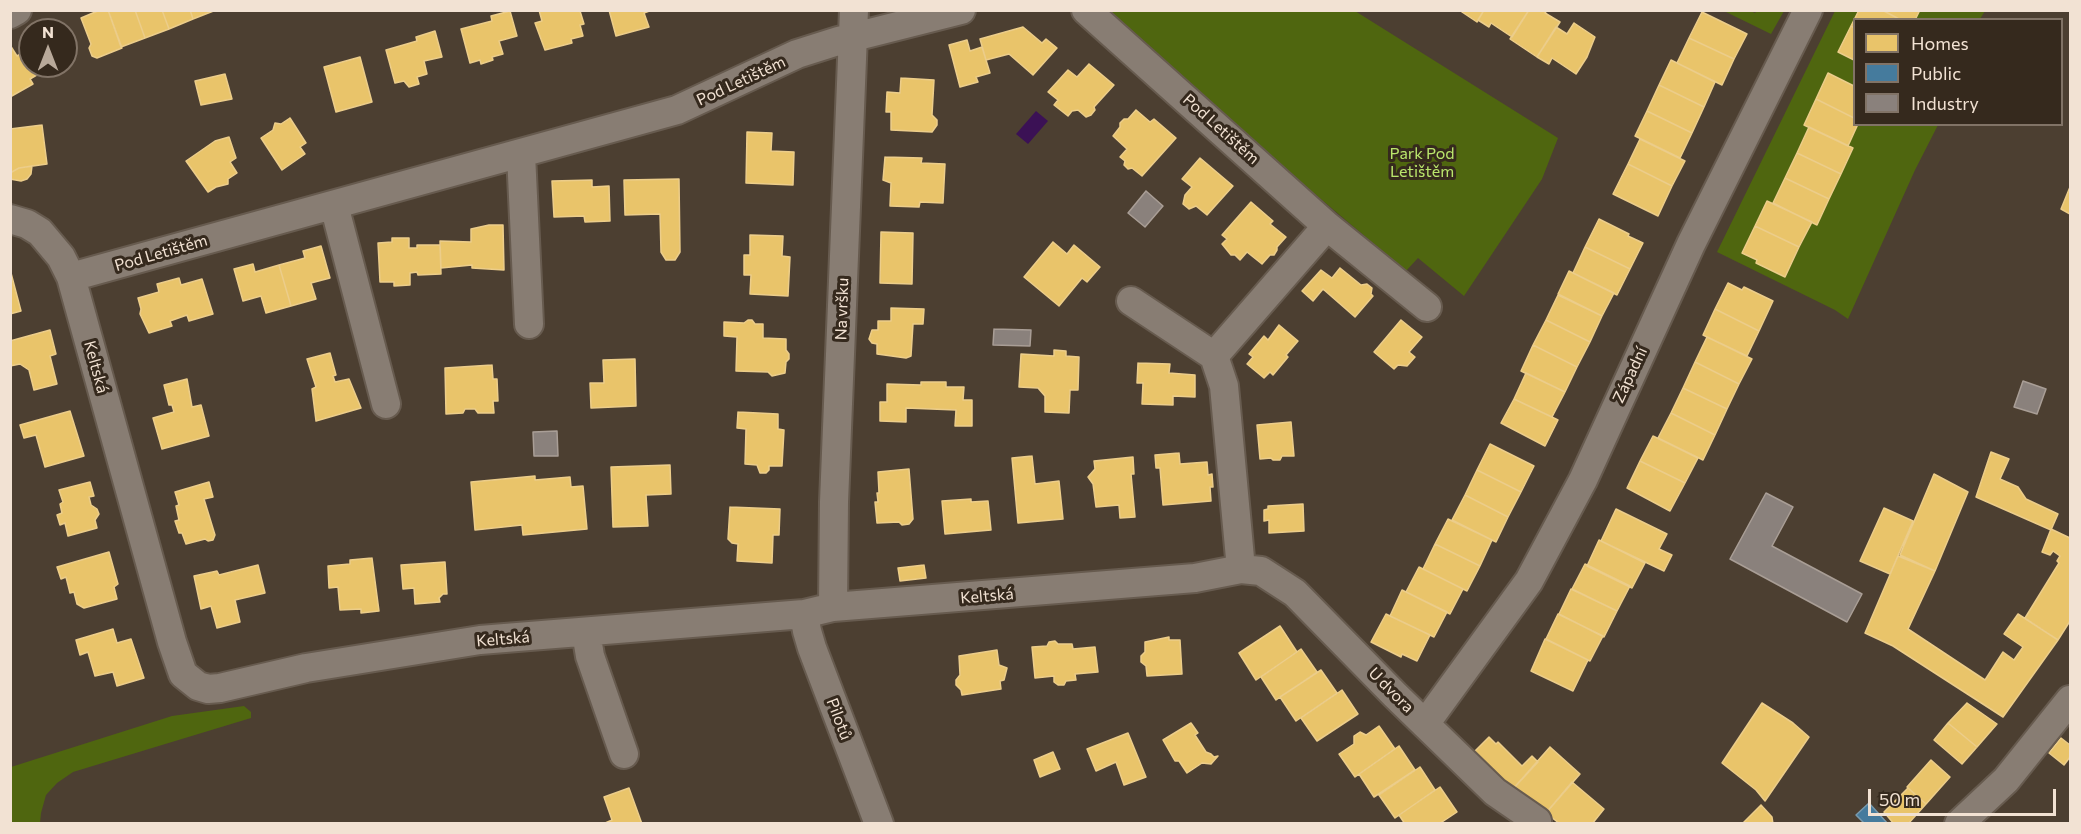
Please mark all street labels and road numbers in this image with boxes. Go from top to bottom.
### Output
street label: Pod Letištěm [694,52,788,110]
street label: Pod Letištěm [1179,90,1263,168]
street label: Pod Letištěm [112,231,210,275]
street label: Na vršku [831,277,853,341]
street label: Keltská [80,339,112,395]
street label: Západní [1609,344,1651,406]
street label: Keltská [960,584,1014,608]
street label: Keltská [476,627,530,651]
street label: U dvora [1364,663,1418,717]
street label: Pilotů [822,695,856,743]

